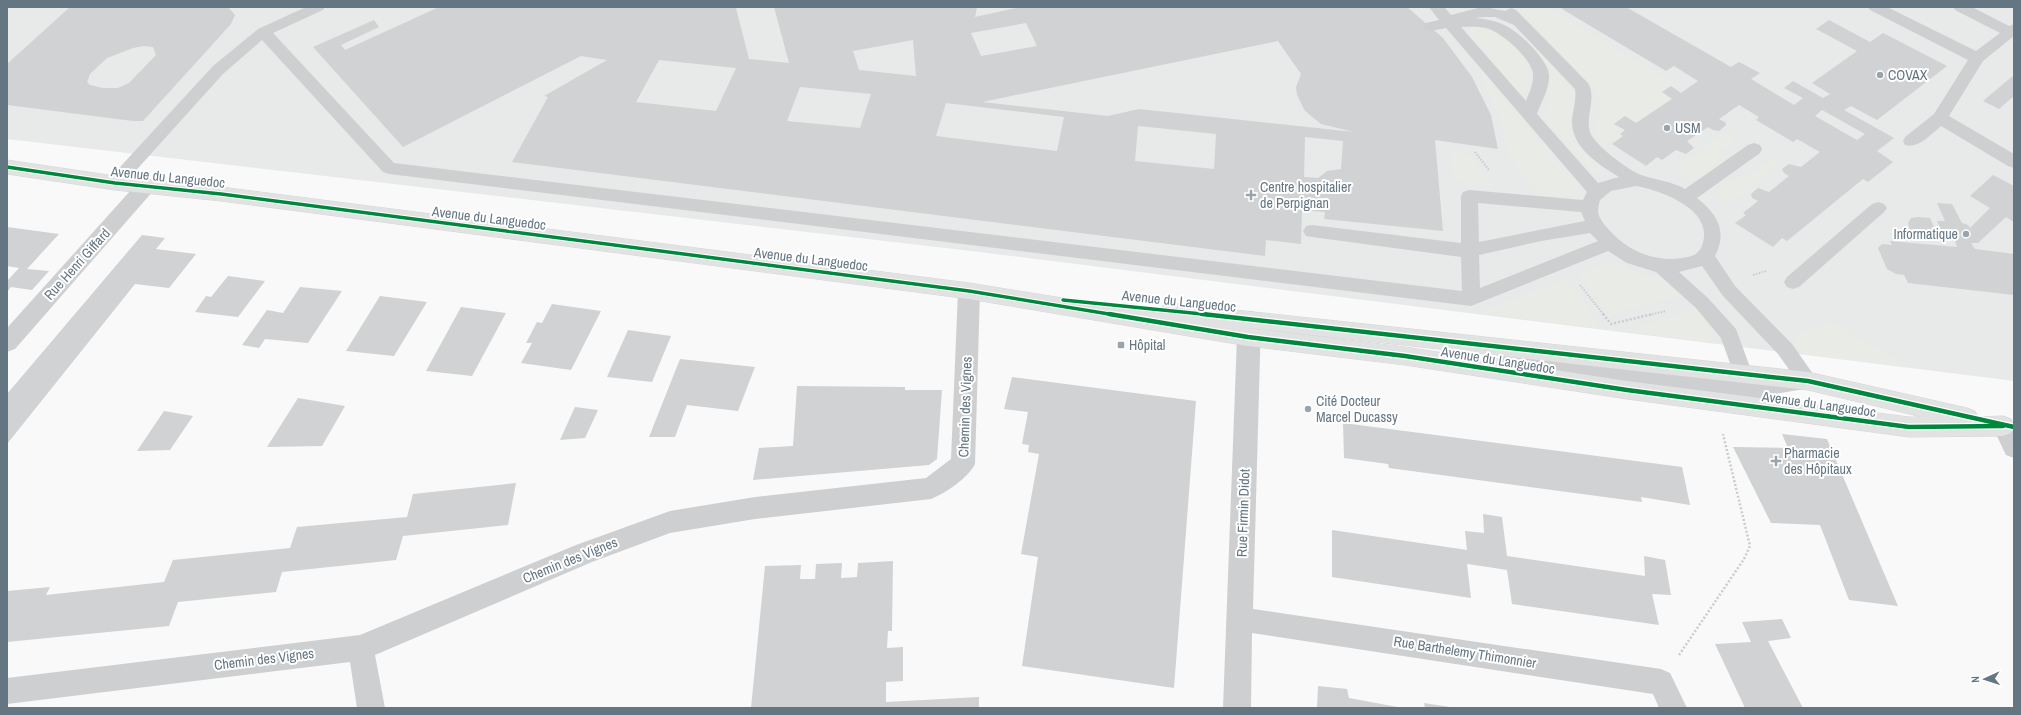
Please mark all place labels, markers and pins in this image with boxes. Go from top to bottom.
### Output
place label: COVAX [1888,66,1928,84]
marker: COVAX [1875,70,1885,80]
place label: USM [1675,119,1701,137]
marker: USM [1662,123,1672,133]
place label: Centre hospitalier de Perpignan [1260,178,1351,212]
marker: Centre hospitalier de Perpignan [1245,189,1257,201]
place label: Informatique [1894,225,1958,243]
marker: Informatique [1961,229,1971,239]
place label: Hôpital [1129,336,1165,354]
marker: Hôpital [1116,340,1126,350]
place label: Cité Docteur Marcel Ducassy [1316,392,1398,426]
marker: Cité Docteur Marcel Ducassy [1303,404,1313,414]
place label: Pharmacie des Hôpitaux [1784,444,1852,478]
marker: Pharmacie des Hôpitaux [1771,456,1781,466]

